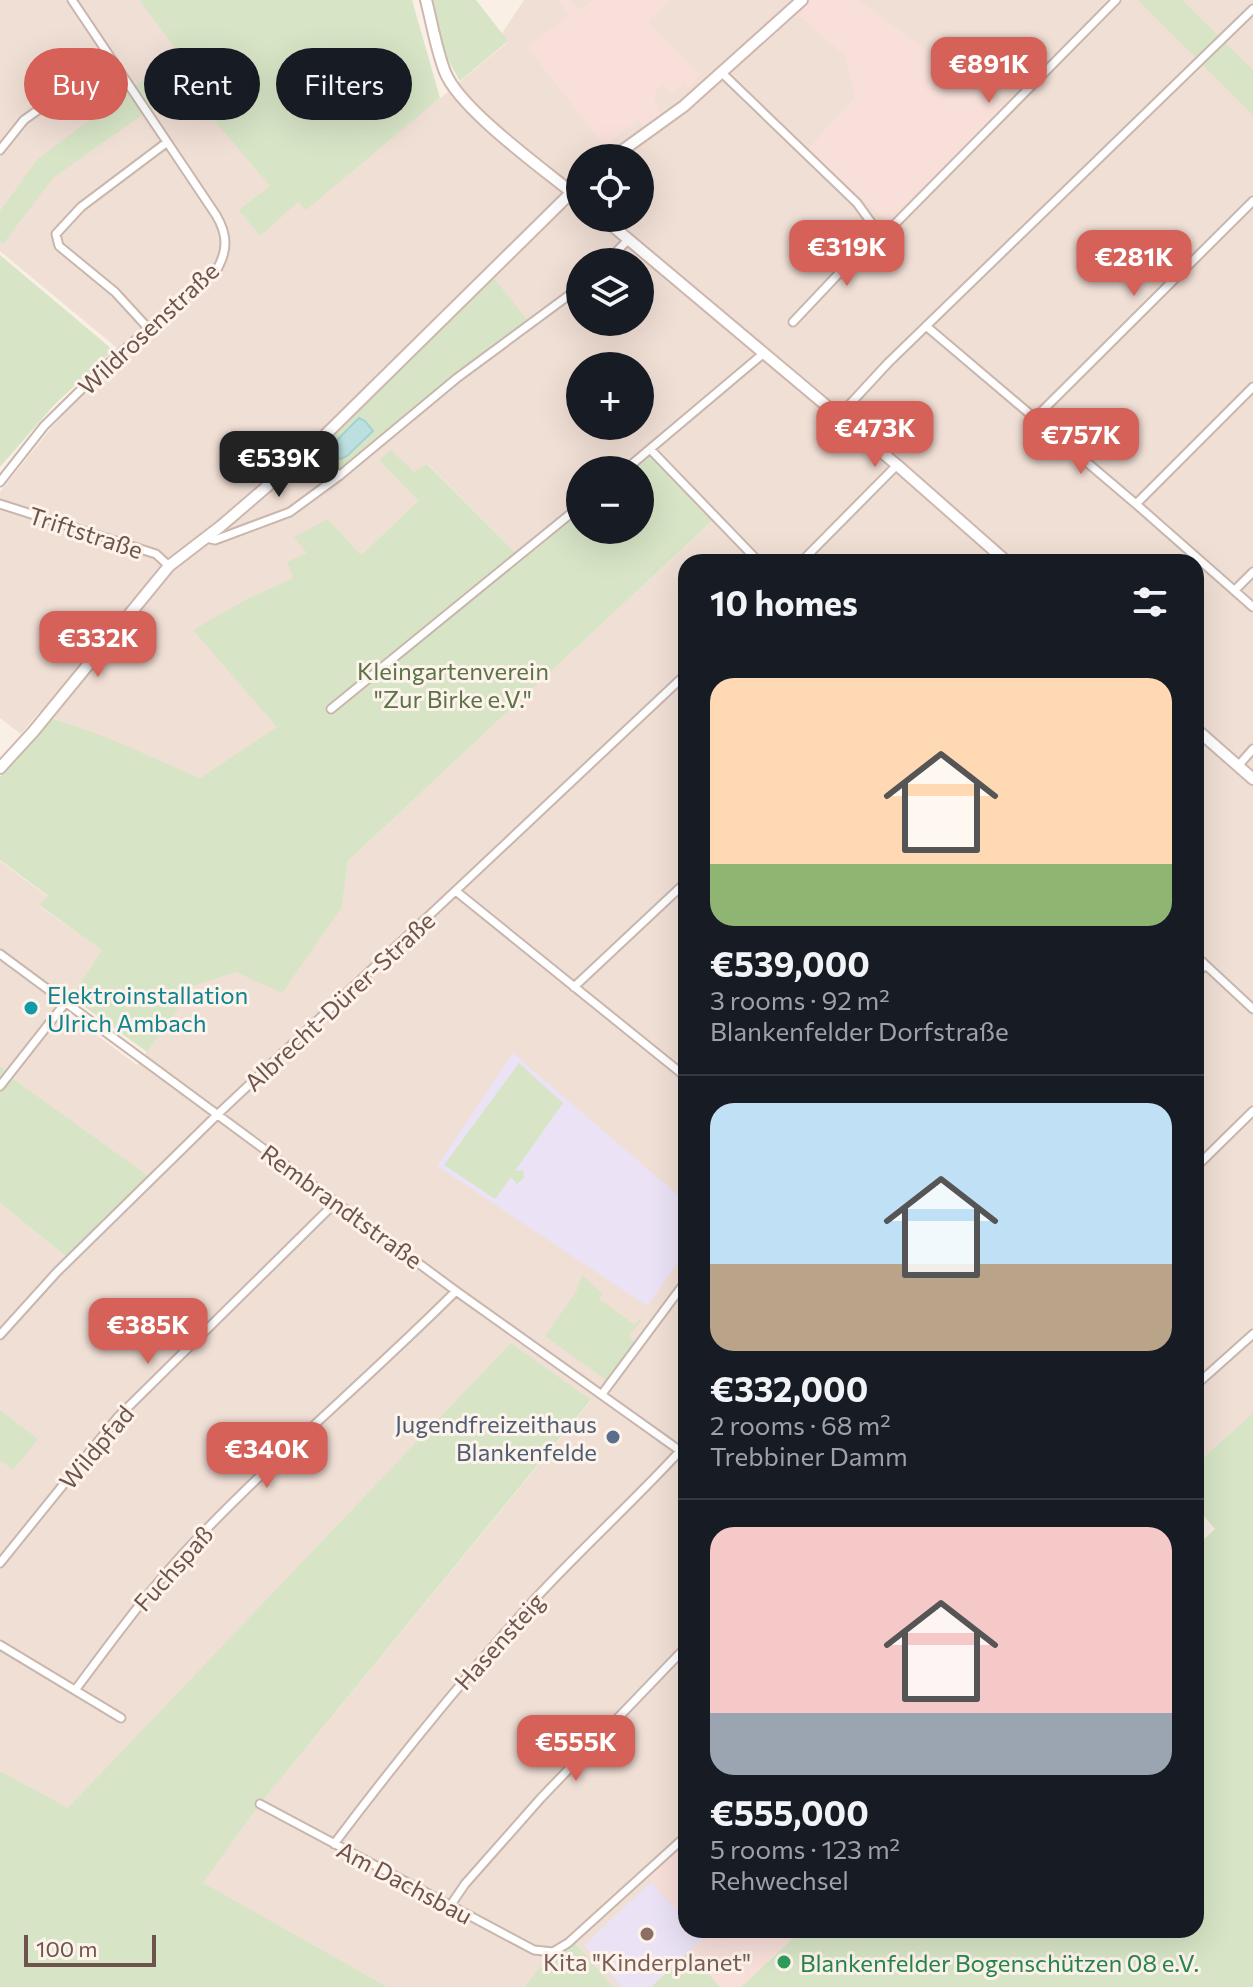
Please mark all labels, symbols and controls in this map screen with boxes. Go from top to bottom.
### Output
pin: €891K [933,37,1045,105]
text: €891K [949,47,1029,78]
chip: Buy [24,48,128,120]
chip: Rent [144,48,260,120]
chip: Filters [276,48,412,120]
map controls [566,144,654,544]
button: locate [566,144,654,232]
pin: €319K [791,220,903,288]
text: €319K [807,230,887,261]
pin: €281K [1078,230,1190,298]
text: €281K [1095,240,1173,271]
button: layers [566,248,654,336]
street label: Wildrosenstraße [72,256,224,400]
button: + [566,352,654,440]
pin: €473K [819,401,931,469]
pin: €757K [1025,408,1137,476]
text: €473K [834,411,916,442]
text: €757K [1041,418,1121,449]
pin: €539K [223,431,335,499]
text: €539K [238,441,320,472]
button: − [566,456,654,544]
street label: Triftstraße [25,500,147,564]
icon: filters [1128,580,1172,624]
text: 10 homes [710,581,858,623]
pin: €332K [42,611,154,679]
text: €332K [57,621,139,652]
park label: Kleingartenverein "Zur Birke e.V." [357,656,549,713]
icon: home [869,730,1013,874]
street label: Albrecht-Dürer-Straße [238,905,440,1097]
text: €539,000 [710,942,870,984]
place label: Elektroinstallation Ulrich Ambach [47,980,248,1037]
text: 3 rooms · 92 m² [710,984,890,1015]
marker: Elektroinstallation Ulrich Ambach [22,999,40,1017]
text: Blankenfelder Dorfstraße [710,1015,1009,1046]
street label: Rembrandtstraße [256,1138,428,1274]
icon: home [869,1155,1013,1299]
pin: €385K [92,1298,204,1366]
text: €385K [107,1308,189,1339]
text: €332,000 [710,1367,868,1409]
street label: Wildpfad [53,1399,139,1495]
place label: Jugendfreizeithaus Blankenfelde [395,1409,597,1466]
text: 2 rooms · 68 m² [710,1409,891,1440]
pin: €340K [211,1422,323,1490]
marker: Jugendfreizeithaus Blankenfelde [604,1428,622,1446]
text: €340K [225,1432,309,1463]
text: Trebbiner Damm [710,1440,908,1471]
street label: Fuchspaß [127,1519,219,1617]
icon: home [869,1579,1013,1723]
street label: Hasensteig [448,1587,550,1695]
pin: €555K [520,1715,632,1783]
text: €555K [535,1725,617,1756]
text: €555,000 [710,1791,869,1833]
text: 5 rooms · 123 m² [710,1833,900,1864]
street label: Am Dachsbau [332,1834,478,1930]
text: Rehwechsel [710,1864,849,1895]
marker: Kita "Kinderplanet" [638,1925,656,1943]
scale bar [24,1931,156,1967]
text: 100 m [36,1935,98,1962]
place label: Kita "Kinderplanet" [543,1947,751,1976]
place label: Blankenfelder Bogenschützen 08 e.V. [800,1948,1199,1977]
marker: Blankenfelder Bogenschützen 08 e.V. [775,1953,793,1971]

